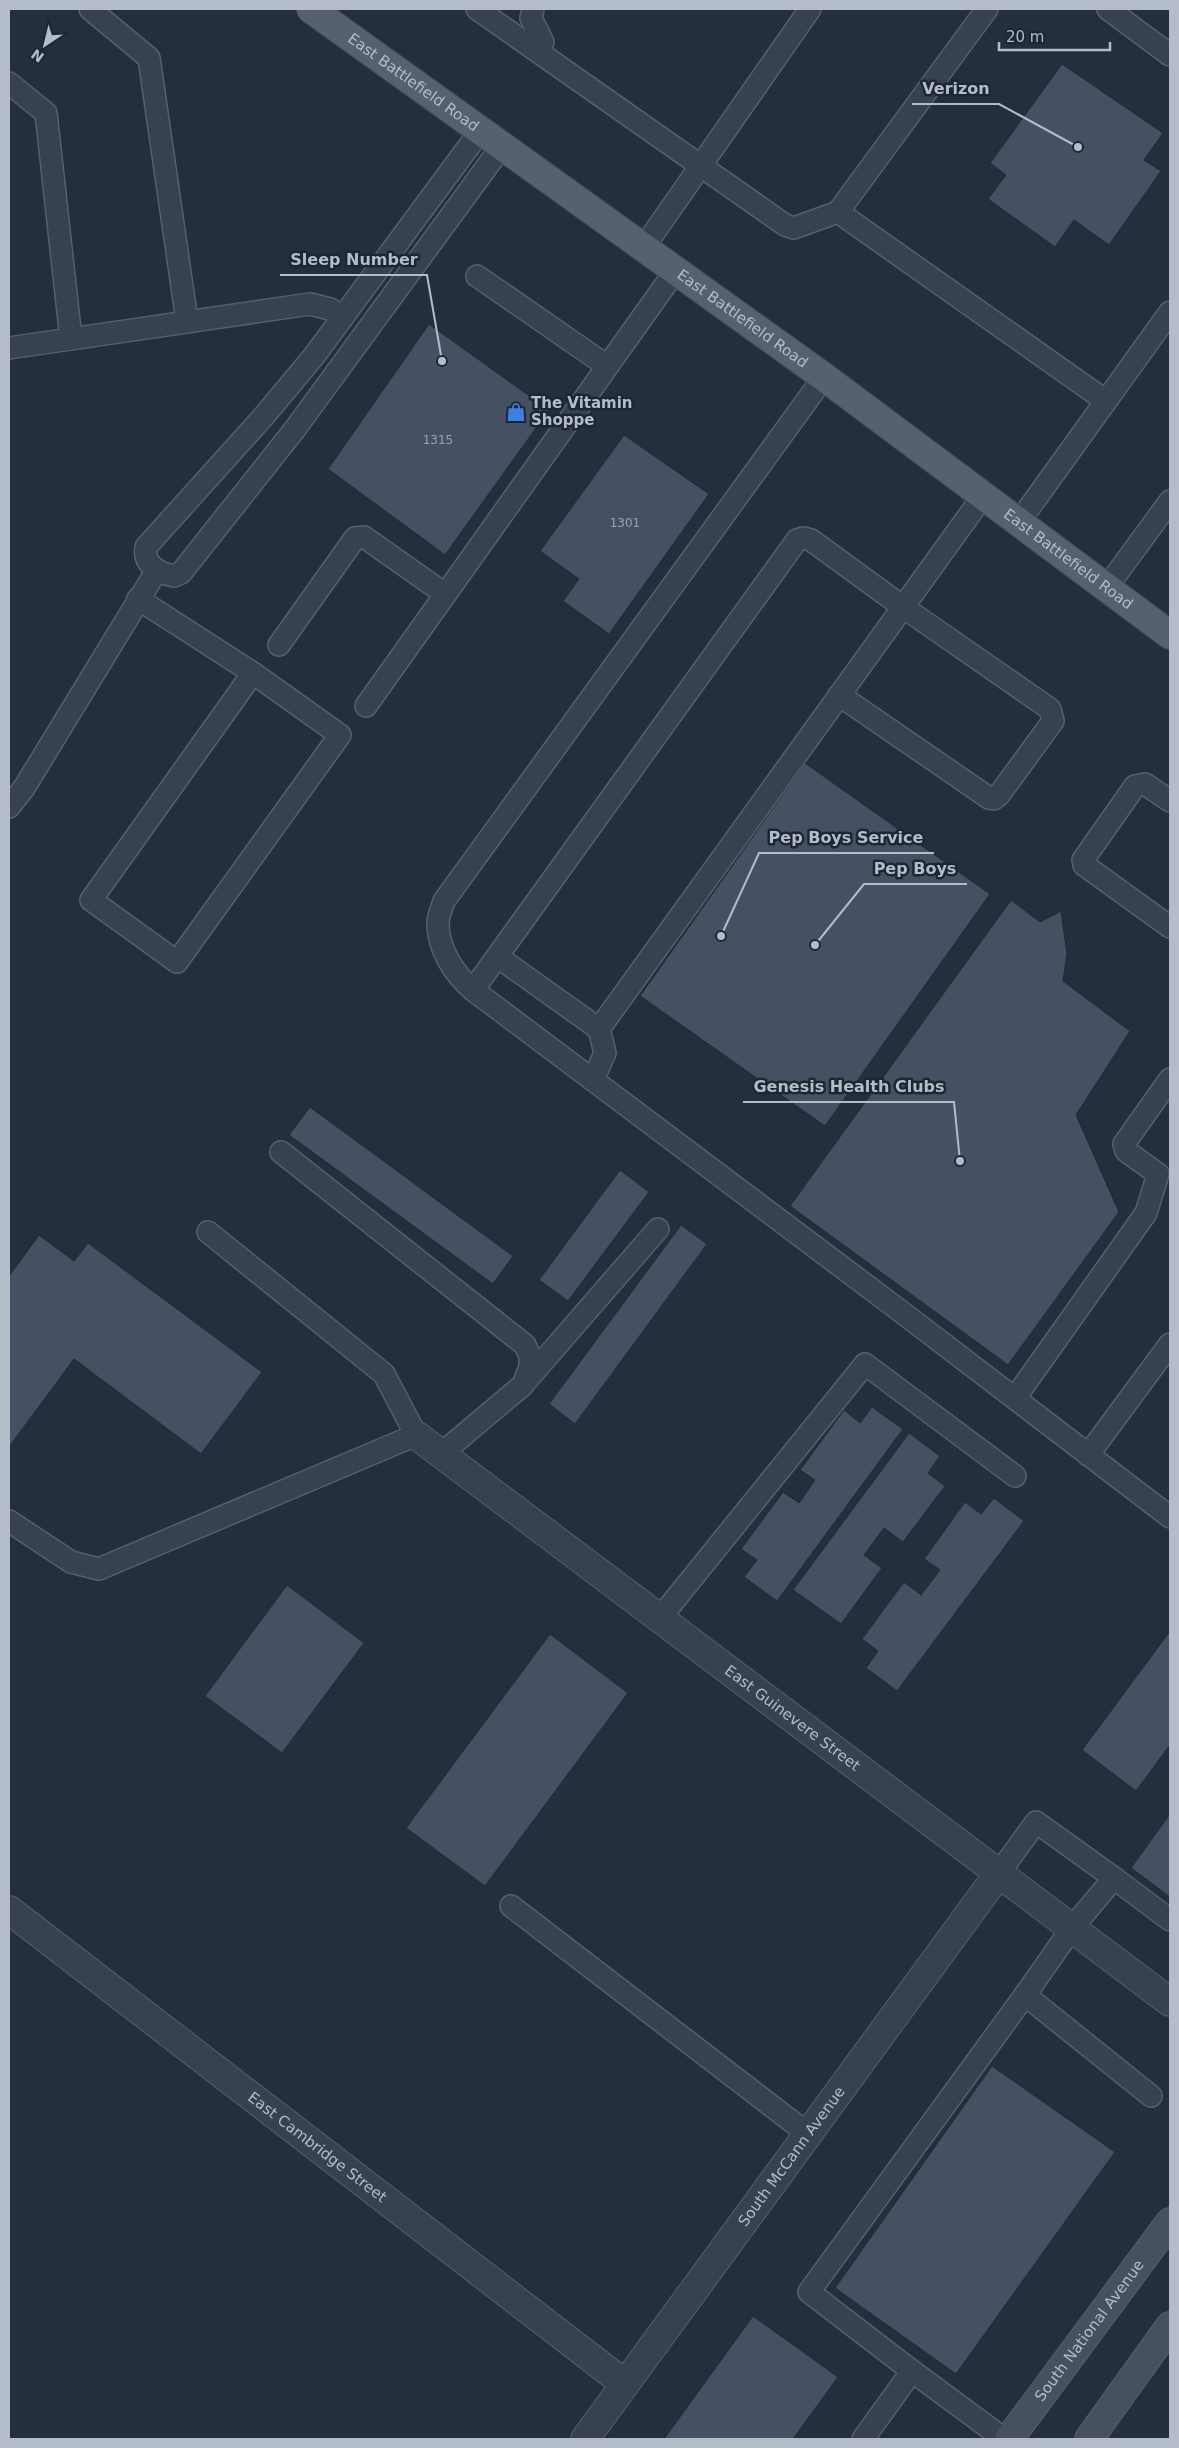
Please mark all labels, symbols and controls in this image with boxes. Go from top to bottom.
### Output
north arrow [20,20,70,70]
scale bar [999,20,1110,52]
text: 20 m [1006,28,1044,46]
street label: East Battlefield Road [344,29,482,135]
text: N [28,46,47,66]
callout: Verizon [912,73,999,104]
text: Verizon [922,79,990,98]
callout: Sleep Number [280,244,427,275]
text: Sleep Number [290,250,418,269]
street label: East Battlefield Road [674,266,811,371]
place label: The Vitamin Shoppe [531,394,633,429]
shop icon: The Vitamin Shoppe [505,401,527,423]
house number: 1315 [423,433,453,447]
street label: East Battlefield Road [1000,505,1136,613]
house number: 1301 [610,516,640,530]
callout: Pep Boys Service [759,822,934,853]
text: Pep Boys Service [769,828,924,847]
callout: Pep Boys [864,853,967,884]
text: Pep Boys [874,859,956,878]
callout: Genesis Health Clubs [743,1071,954,1102]
text: Genesis Health Clubs [753,1077,945,1096]
street label: East Guinevere Street [721,1661,864,1775]
street label: South McCann Avenue [735,2083,849,2230]
street label: East Cambridge Street [244,2088,390,2206]
street label: South National Avenue [1031,2256,1148,2405]

